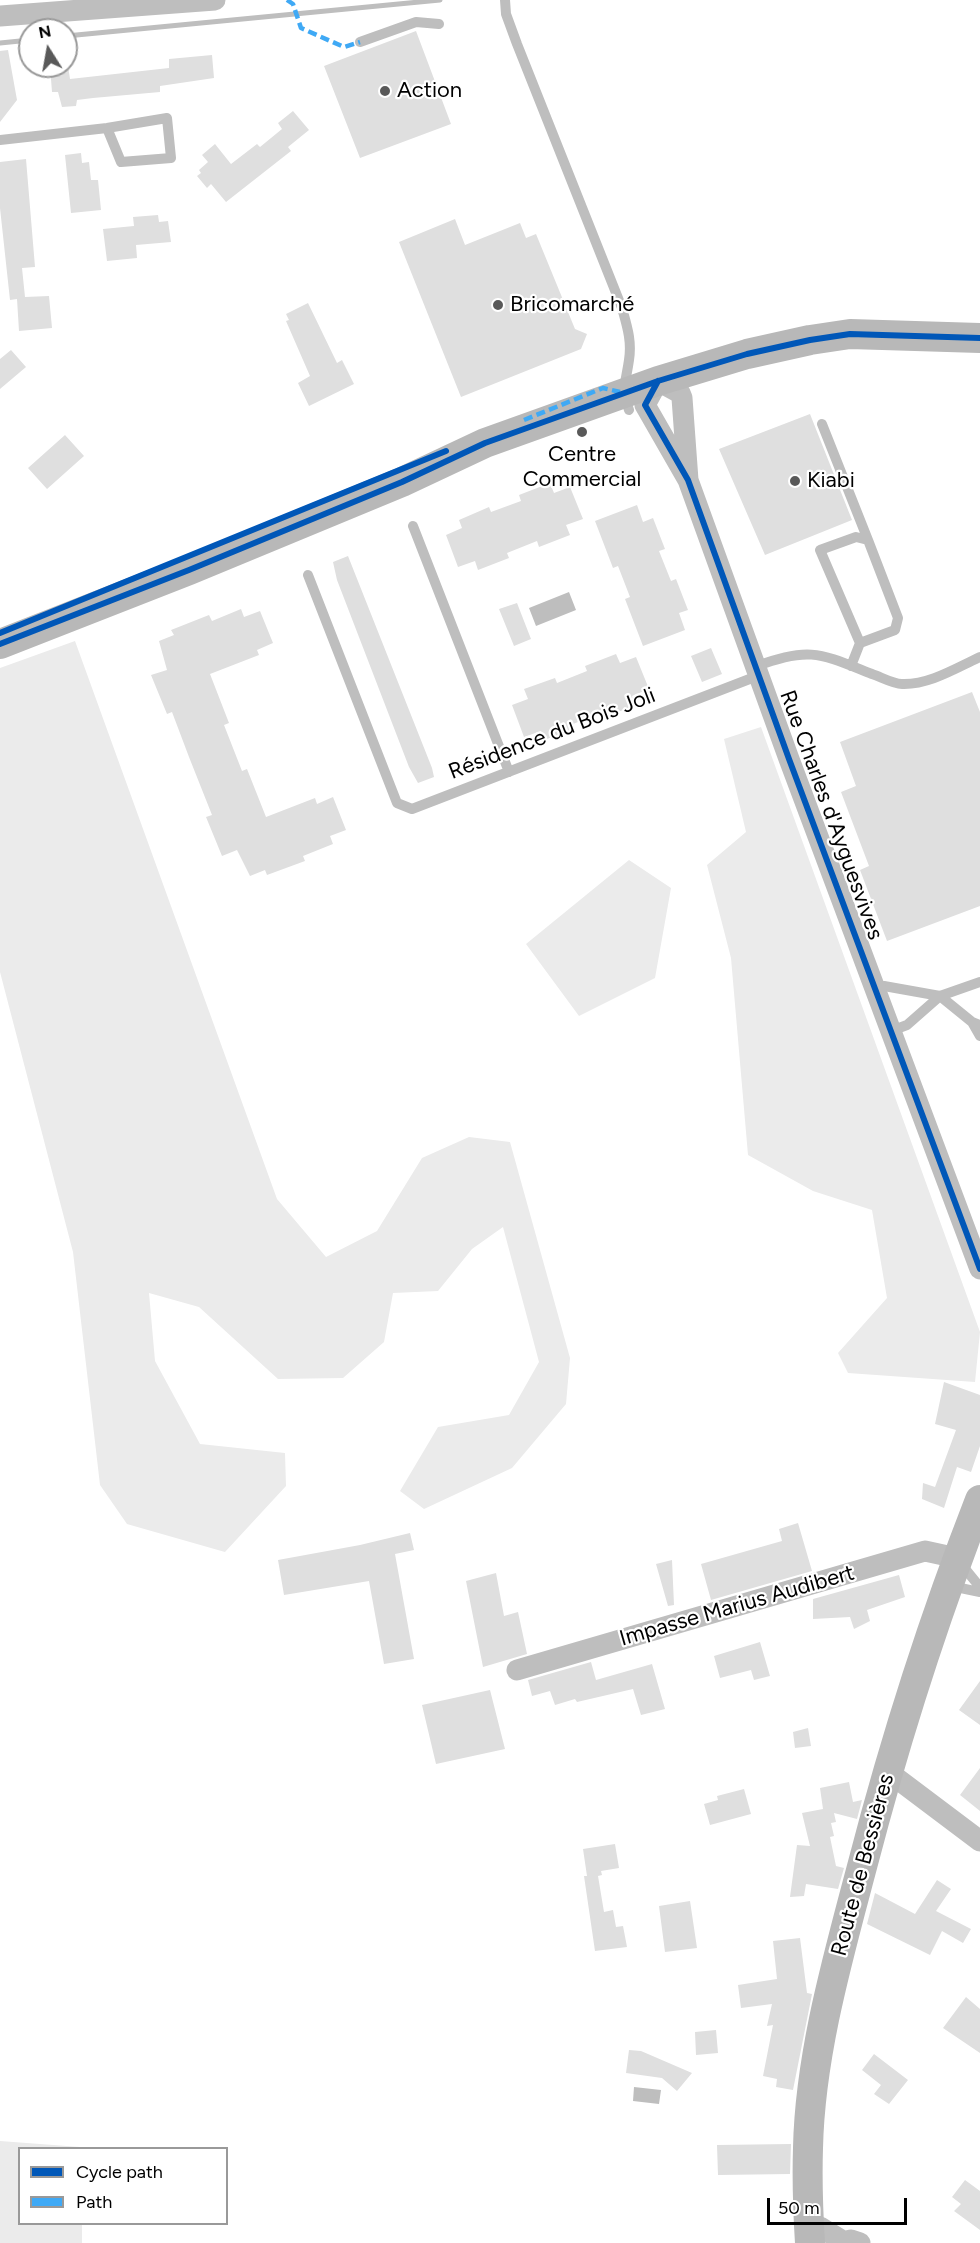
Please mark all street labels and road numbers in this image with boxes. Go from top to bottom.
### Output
street label: Résidence du Bois Joli [445,682,659,786]
street label: Rue Charles d'Ayguesvives [774,687,888,943]
street label: Impasse Marius Audibert [617,1560,857,1652]
street label: Route de Bessières [826,1771,900,1959]

